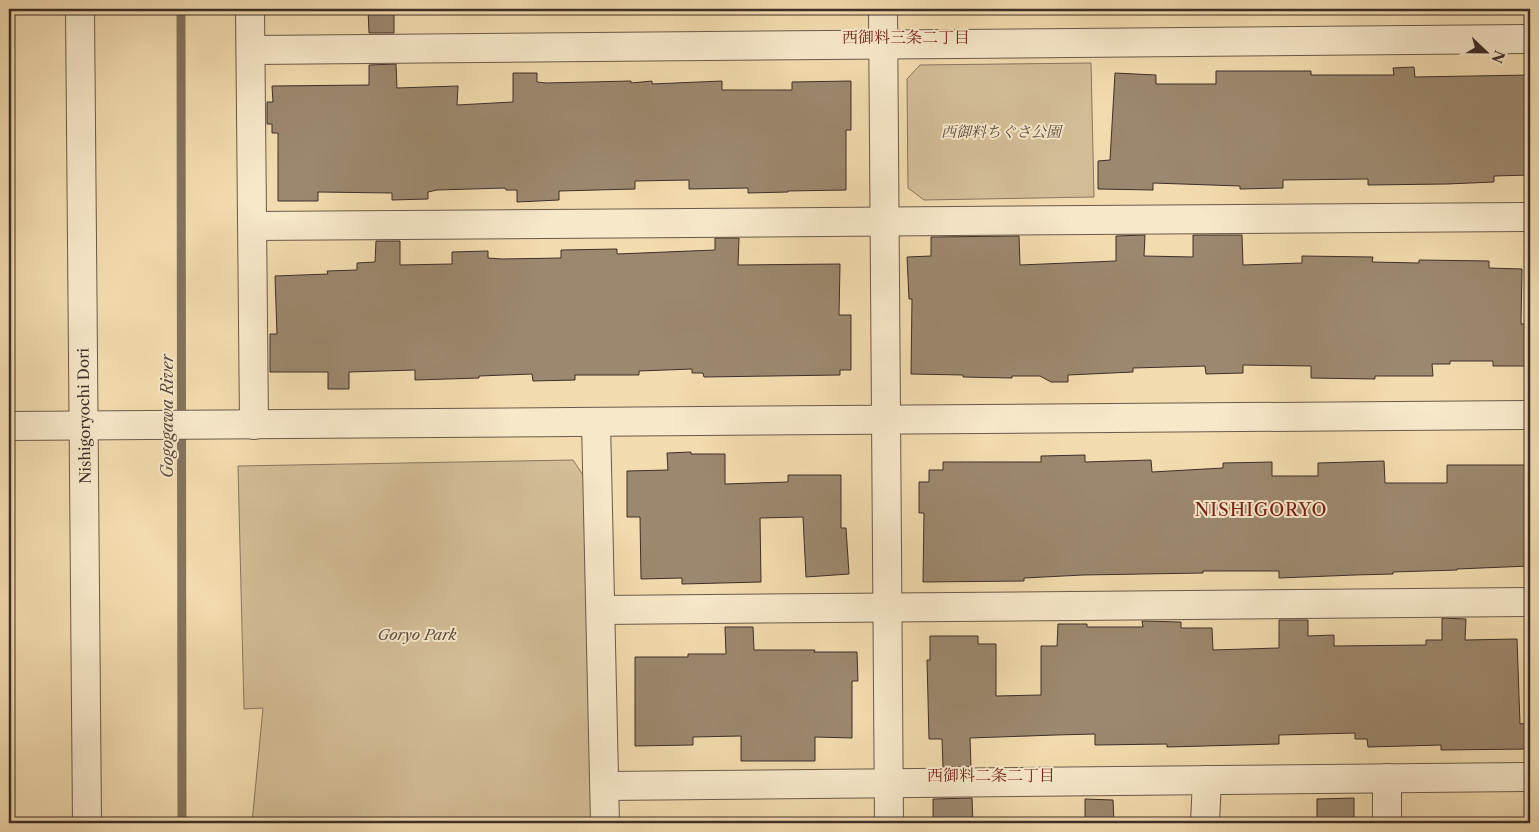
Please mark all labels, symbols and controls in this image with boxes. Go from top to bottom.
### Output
district label: 西御料三条二丁目 [842,27,970,47]
north arrow [1462,28,1512,78]
text: N [1487,48,1509,66]
park label: 西御料ちぐさ公園 [941,122,1064,141]
street label: Nishigoryochi Dori [73,347,95,484]
water label: Gogogawa River [157,352,177,478]
district label: NISHIGORYO [1194,499,1328,521]
park label: Goryo Park [377,625,457,644]
district label: 西御料二条二丁目 [927,765,1055,785]

